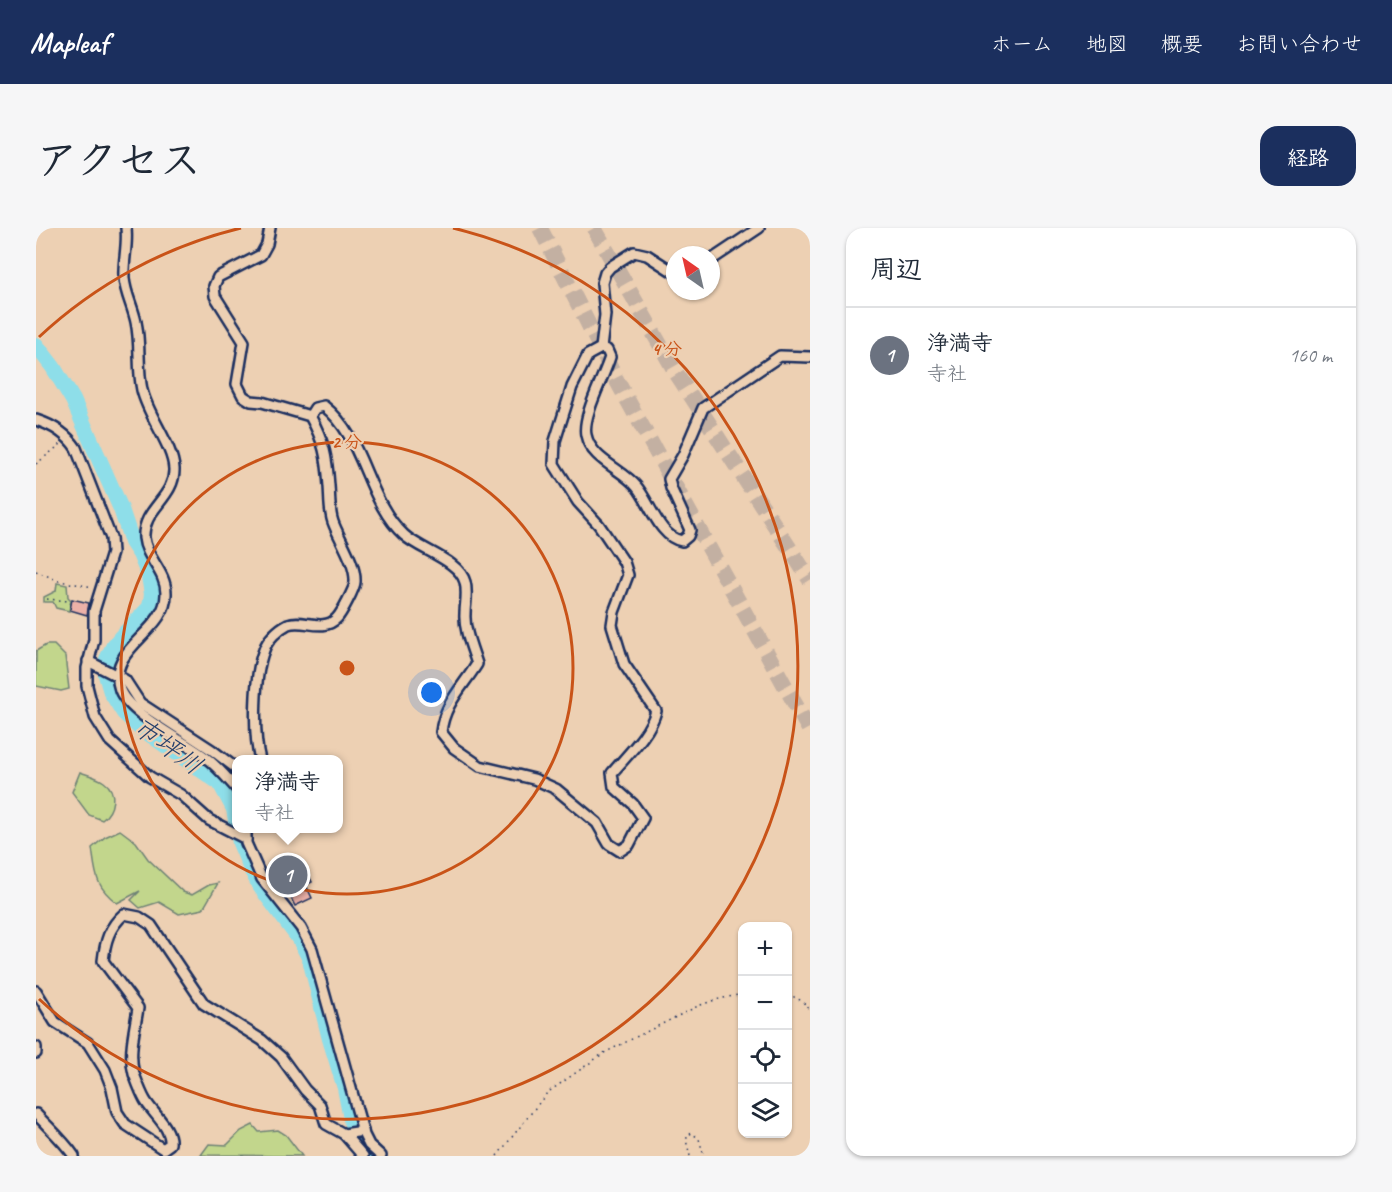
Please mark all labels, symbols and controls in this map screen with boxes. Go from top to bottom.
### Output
text: Mapleaf [30,25,108,60]
text: ホーム [991,31,1053,57]
text: 地図 [1086,31,1128,57]
text: 概要 [1161,31,1203,57]
text: お問い合わせ [1236,31,1362,57]
button: 経路 [1260,126,1356,186]
text: アクセス [36,134,201,187]
north arrow [666,246,720,300]
text: 周辺 [870,253,922,286]
text: 浄満寺 [927,329,993,357]
text: 4 分 [652,338,682,360]
text: 1 [885,343,894,368]
text: 160 m [1289,343,1332,368]
text: 寺社 [927,361,967,386]
text: 2 分 [332,431,362,453]
centre of rings [337,658,357,678]
your location [417,678,446,707]
water label: 市坪川 [127,710,209,782]
popup [232,755,343,833]
text: 浄満寺 [254,768,321,796]
text: 寺社 [254,800,294,825]
pin: 1 [268,852,308,898]
map controls [738,922,792,1138]
button: + [738,922,792,976]
button: − [738,976,792,1030]
button: locate [738,1030,792,1084]
button: layers [738,1084,792,1138]

